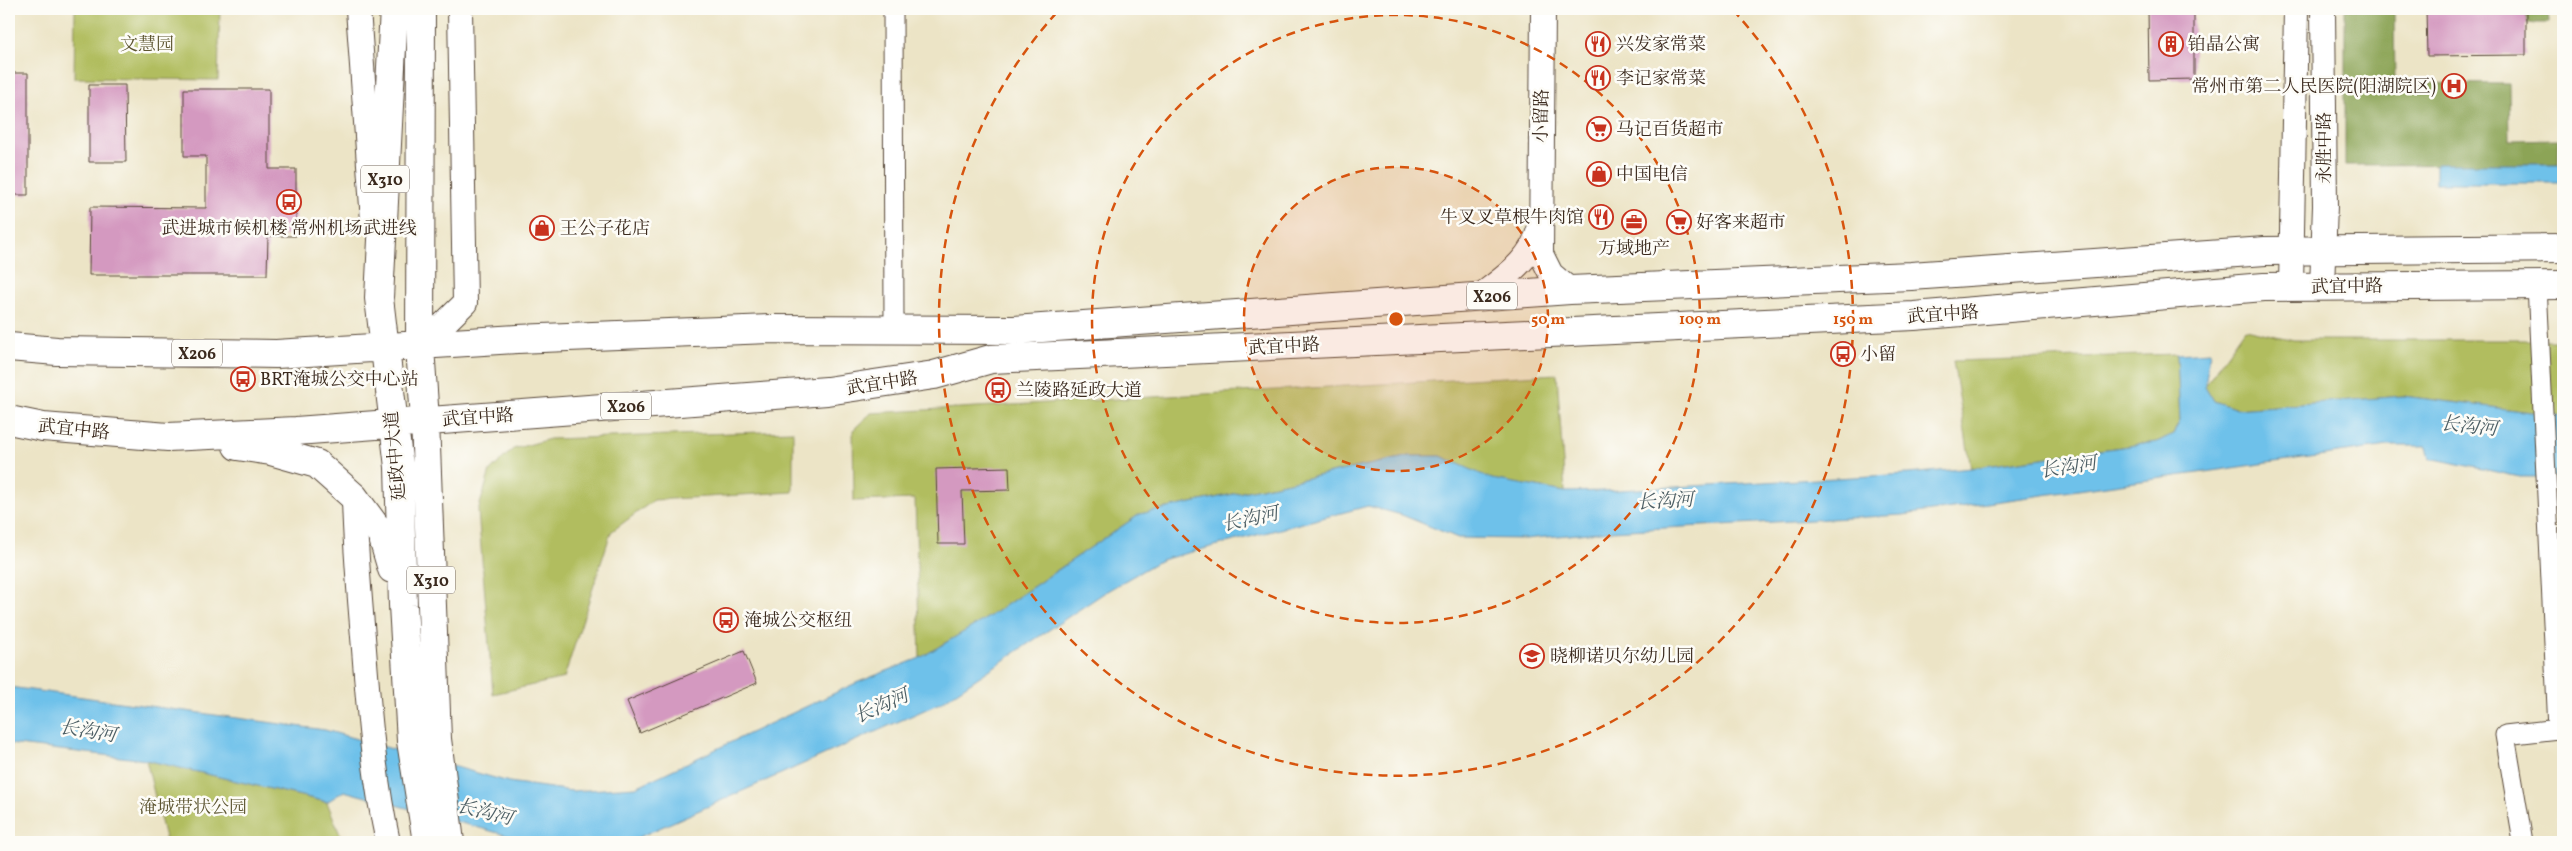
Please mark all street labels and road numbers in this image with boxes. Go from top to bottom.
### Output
street label: 小留路 [1530,89,1555,143]
street label: 永胜中路 [2313,112,2338,184]
road number: X310 [361,165,409,192]
street label: 武宜中路 [2311,274,2383,301]
road number: X206 [1467,282,1517,310]
street label: 武宜中路 [1906,301,1980,330]
street label: 武宜中路 [1247,333,1321,362]
road number: X206 [172,339,222,366]
street label: 武宜中路 [845,367,920,402]
road number: X206 [601,392,651,420]
street label: 武宜中路 [441,404,515,433]
street label: 延政中大道 [380,410,413,502]
street label: 武宜中路 [37,414,111,447]
road number: X310 [407,566,455,594]

